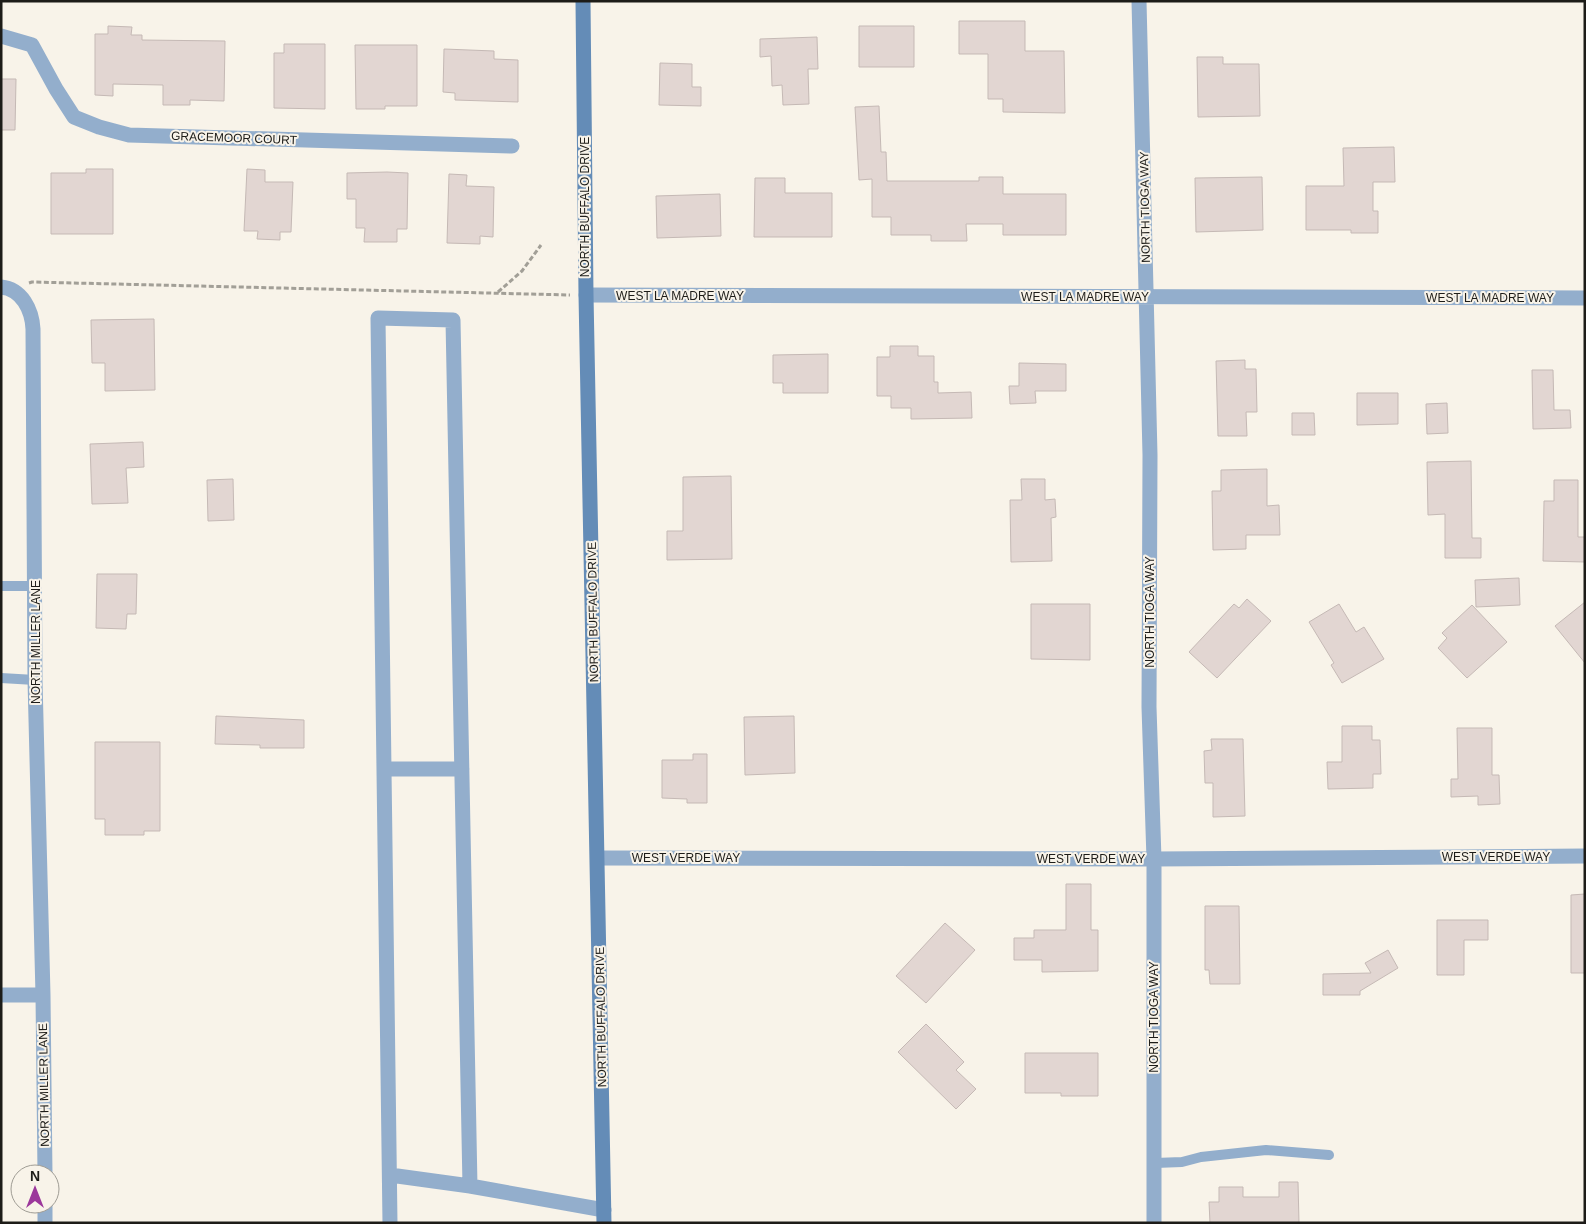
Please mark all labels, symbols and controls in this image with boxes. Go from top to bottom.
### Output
street label: GRACEMOOR COURT [171,129,298,147]
street label: NORTH BUFFALO DRIVE [578,137,592,277]
street label: NORTH TIOGA WAY [1137,151,1153,263]
street label: WEST LA MADRE WAY [616,289,744,303]
street label: WEST LA MADRE WAY [1021,290,1149,304]
street label: WEST LA MADRE WAY [1426,291,1554,305]
street label: NORTH BUFFALO DRIVE [585,542,601,682]
street label: NORTH TIOGA WAY [1143,556,1157,668]
street label: NORTH MILLER LANE [29,580,43,704]
street label: WEST VERDE WAY [1442,850,1550,864]
street label: WEST VERDE WAY [632,851,740,865]
street label: WEST VERDE WAY [1037,852,1145,866]
street label: NORTH BUFFALO DRIVE [593,947,609,1087]
street label: NORTH TIOGA WAY [1147,961,1161,1073]
street label: NORTH MILLER LANE [36,1023,52,1147]
north arrow [10,1164,60,1214]
text: N [30,1168,40,1184]

